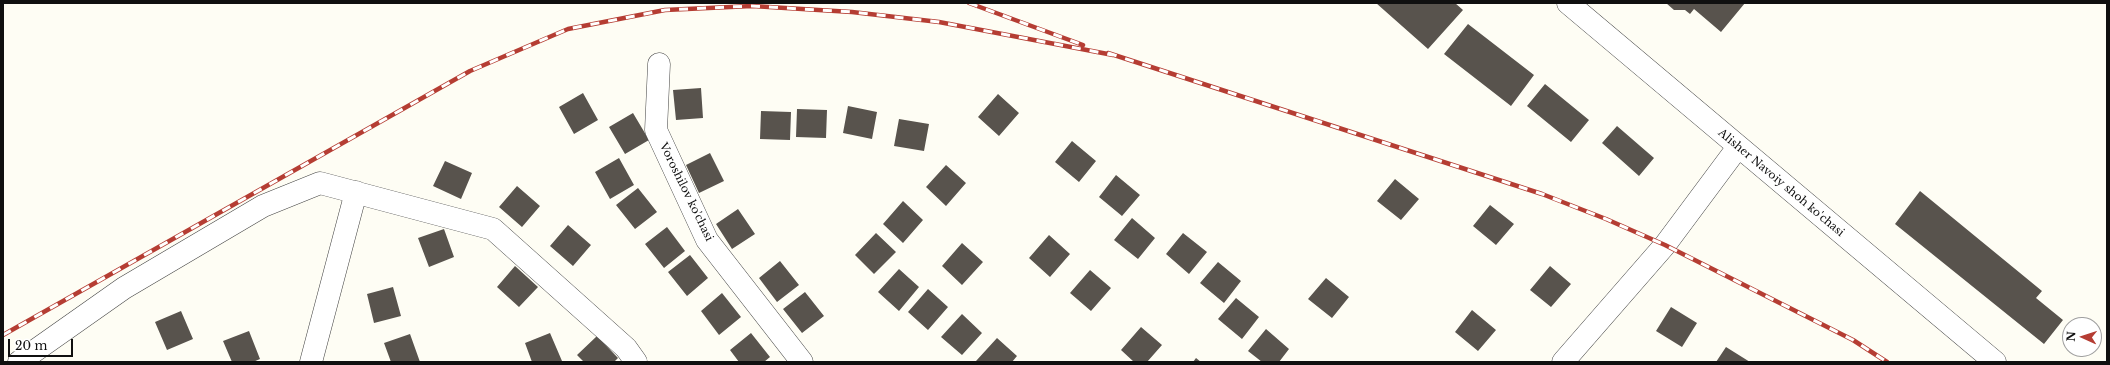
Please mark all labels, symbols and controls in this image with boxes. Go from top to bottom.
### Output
street label: Alisher Navoiy shoh ko'chasi [1715,126,1847,240]
street label: Voroshilov ko'chasi [656,141,716,243]
north arrow [2062,317,2102,357]
scale bar [10,331,75,357]
text: N [2064,331,2078,342]
text: 20 m [15,338,47,353]

